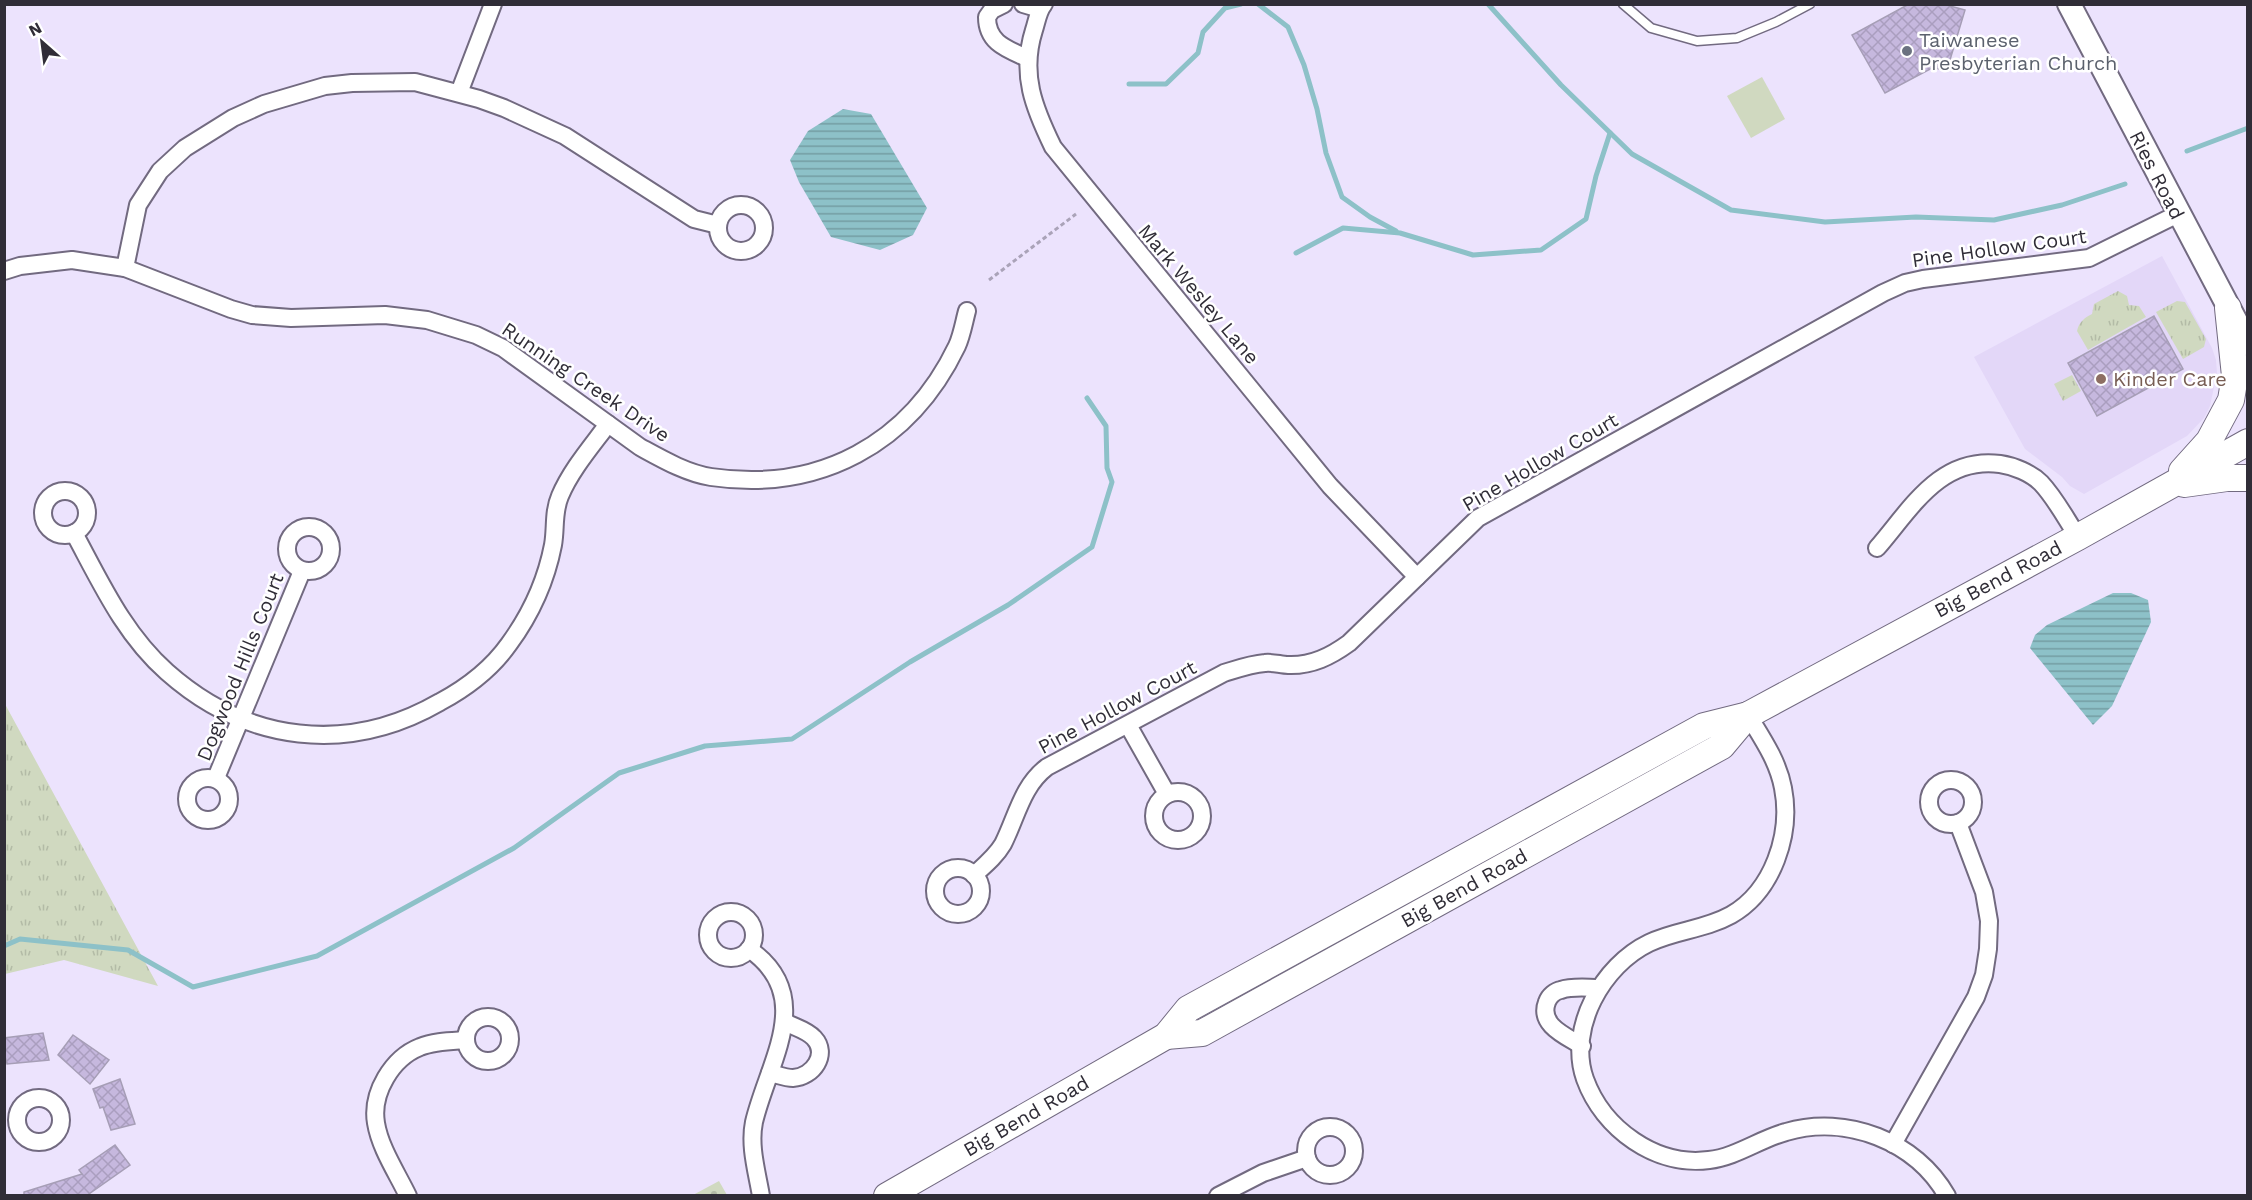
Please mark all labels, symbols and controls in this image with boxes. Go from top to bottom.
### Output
north arrow [12,12,72,72]
text: N [25,18,45,40]
place label: Taiwanese Presbyterian Church [1919,28,2117,75]
marker: Taiwanese Presbyterian Church [1900,44,1914,58]
street label: Ries Road [2124,127,2190,223]
street label: Mark Wesley Lane [1133,219,1265,369]
street label: Pine Hollow Court [1910,224,2088,272]
street label: Running Creek Drive [497,317,675,447]
place label: Kinder Care [2113,367,2227,391]
marker: Kinder Care [2094,372,2108,386]
street label: Pine Hollow Court [1458,407,1623,516]
street label: Big Bend Road [1930,535,2066,623]
street label: Dogwood Hills Court [191,569,289,764]
street label: Pine Hollow Court [1034,655,1201,759]
street label: Big Bend Road [1397,843,1531,933]
street label: Big Bend Road [959,1070,1093,1162]

